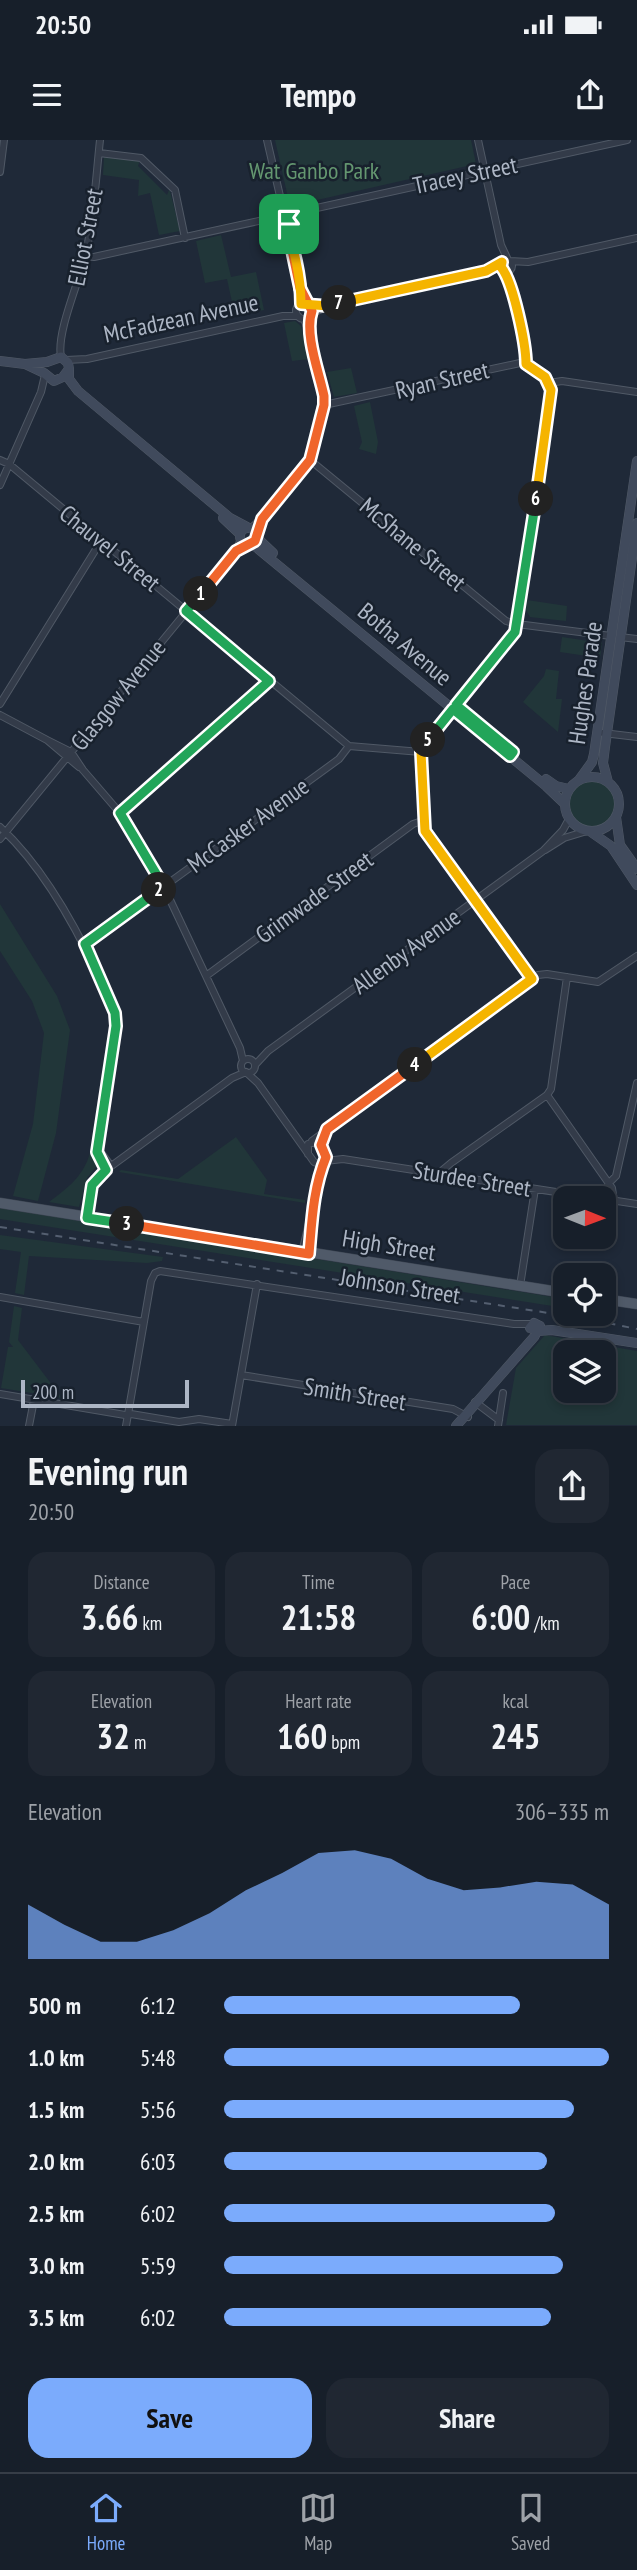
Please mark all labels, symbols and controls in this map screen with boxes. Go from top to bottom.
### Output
text: 20:50 [35,8,91,41]
text: Tempo [281,74,356,116]
icon: menu [28,76,66,114]
icon: share [571,76,609,114]
street label: Tracey Street [410,149,520,201]
park label: Wat Ganbo Park [249,155,380,186]
street label: Elliot Street [60,185,110,288]
pin [259,194,319,254]
icon: arrive [270,205,308,243]
street label: McFadzean Avenue [101,286,261,350]
pin: 7 [322,286,356,320]
text: 7 [334,290,343,314]
street label: Ryan Street [392,354,492,406]
pin: 6 [518,482,554,516]
text: 6 [531,486,540,510]
street label: McShane Street [353,491,473,598]
street label: Chauvel Street [53,498,167,598]
pin: 1 [184,576,218,612]
text: 1 [196,581,205,605]
street label: Botha Avenue [352,596,458,692]
street label: Hughes Parade [561,620,609,746]
street label: Glasgow Avenue [64,633,172,757]
pin: 5 [410,722,446,758]
text: 5 [423,727,432,751]
street label: McCasker Avenue [181,770,315,880]
street label: Grimwade Street [249,844,379,950]
pin: 2 [142,872,176,908]
text: 2 [154,877,163,901]
street label: Allenby Avenue [346,901,466,1001]
pin: 4 [398,1048,432,1082]
text: 4 [410,1052,419,1076]
street label: Sturdee Street [411,1154,533,1204]
north arrow [553,1186,616,1250]
map controls [553,1186,616,1403]
pin: 3 [110,1206,144,1242]
text: 3 [122,1211,131,1235]
street label: High Street [340,1222,438,1268]
street label: Johnson Street [337,1261,463,1311]
button: locate [553,1263,616,1326]
button: layers [553,1340,616,1403]
street label: Smith Street [302,1371,409,1417]
scale bar [21,1377,189,1408]
text: 200 m [32,1380,74,1404]
text: Evening run [28,1446,188,1495]
button: share [535,1449,609,1523]
text: 20:50 [28,1497,74,1526]
text: Distance [94,1570,149,1594]
text: Time [302,1570,335,1594]
text: Pace [501,1570,530,1594]
text: 3.66 [81,1594,138,1640]
text: 21:58 [281,1594,356,1640]
text: 6:00 [471,1594,530,1640]
text: km [138,1611,162,1635]
text: /km [530,1611,560,1635]
text: Elevation [91,1689,152,1713]
text: Heart rate [285,1689,352,1713]
text: kcal [503,1689,528,1713]
text: 32 [97,1713,130,1759]
text: 160 [277,1713,327,1759]
text: 245 [490,1713,541,1759]
text: m [130,1730,146,1754]
text: bpm [327,1730,360,1754]
text: Elevation [28,1797,102,1826]
text: 306–335 m [515,1797,609,1826]
text: 500 m [28,1991,81,2020]
text: 6:12 [140,1991,176,2020]
text: 1.0 km [28,2043,84,2072]
text: 5:48 [140,2043,176,2072]
text: 1.5 km [28,2095,84,2124]
text: 5:56 [140,2095,176,2124]
text: 2.0 km [28,2147,84,2176]
text: 6:03 [140,2147,176,2176]
text: 2.5 km [28,2199,84,2228]
text: 6:02 [140,2199,176,2228]
text: 3.0 km [28,2251,84,2280]
text: 5:59 [140,2251,176,2280]
text: 3.5 km [28,2303,84,2332]
text: 6:02 [140,2303,176,2332]
button: Save [28,2378,312,2458]
button: Share [326,2378,609,2458]
tab: Home [87,2489,125,2555]
tab: Map [299,2489,337,2555]
tab: Saved [511,2489,550,2555]

